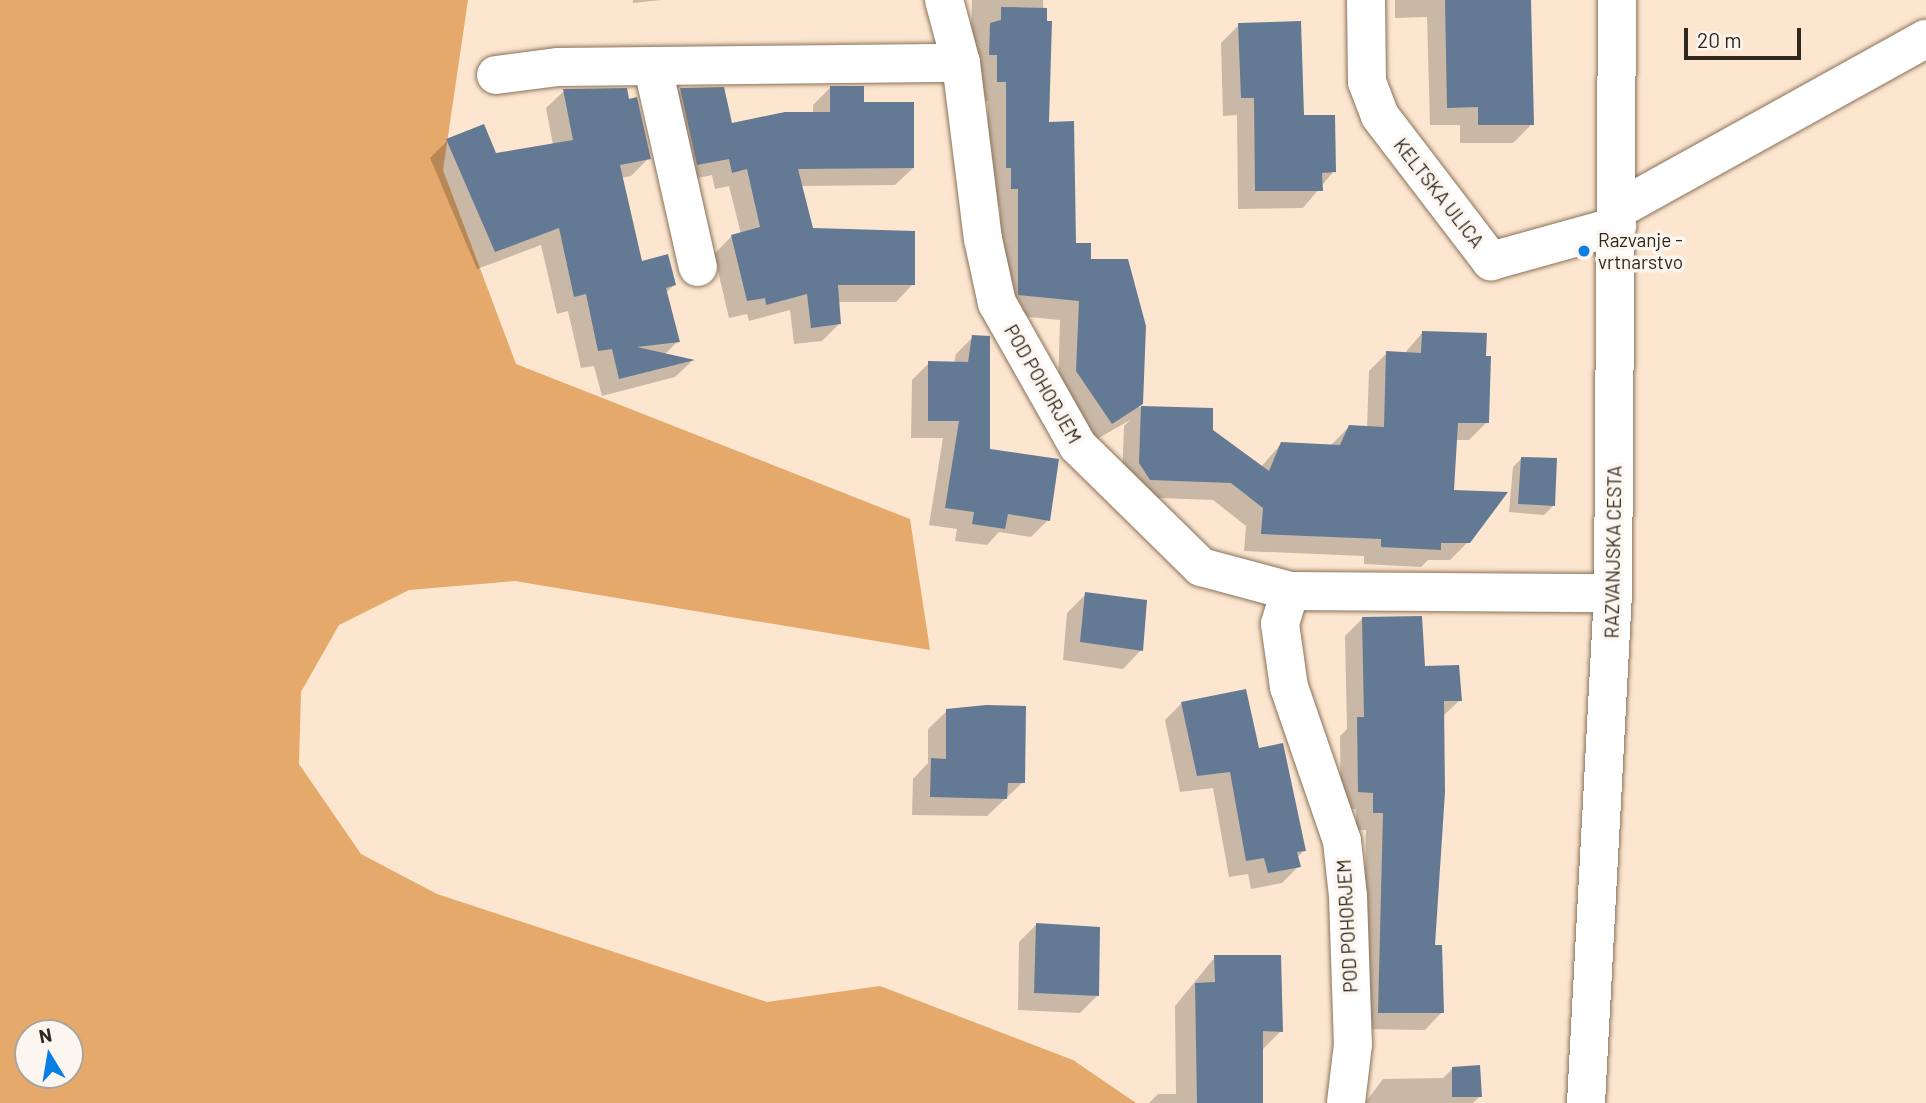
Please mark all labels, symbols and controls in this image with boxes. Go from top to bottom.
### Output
scale bar [1688,14,1805,58]
text: 20 m [1697,27,1742,52]
street label: KELTSKA ULICA [1389,134,1489,252]
place label: Razvanje - vrtnarstvo [1598,229,1683,273]
marker: Razvanje - vrtnarstvo [1576,243,1592,259]
street label: POD POHORJEM [1000,320,1086,448]
street label: RAZVANJSKA CESTA [1600,465,1626,639]
street label: POD POHORJEM [1332,859,1362,993]
north arrow [14,1019,84,1089]
text: N [37,1022,54,1047]

